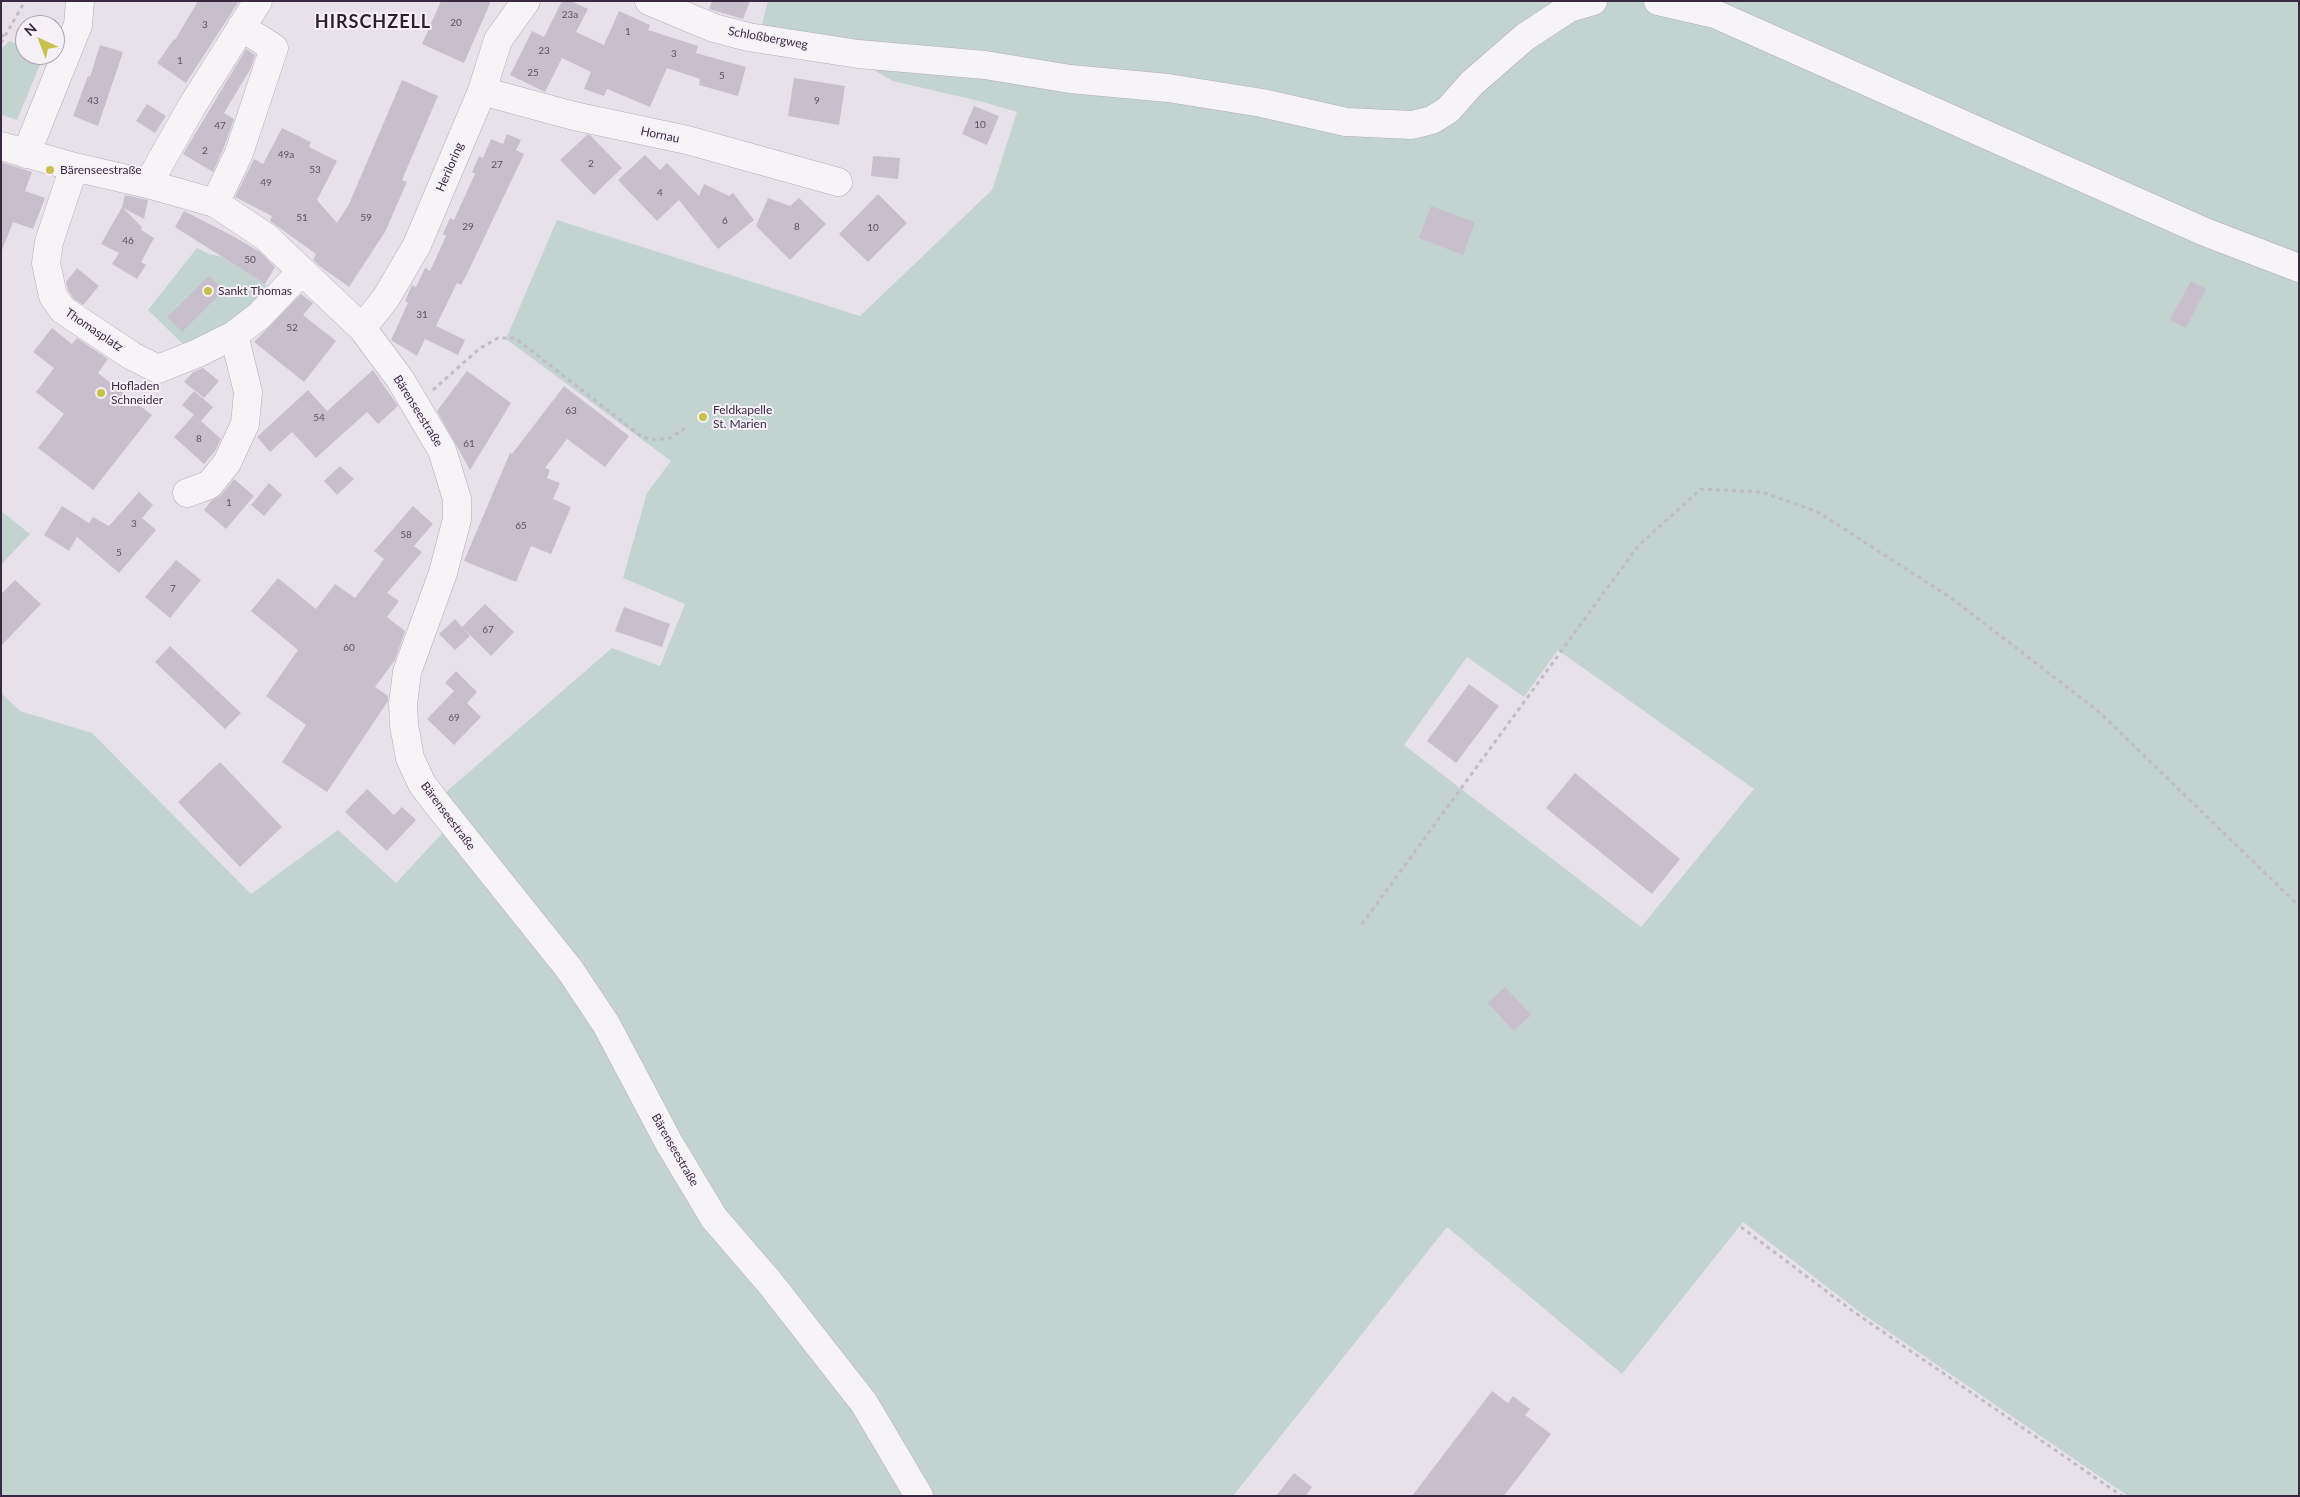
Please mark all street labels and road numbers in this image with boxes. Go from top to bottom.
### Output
street label: Schloßbergweg [727,24,809,52]
street label: Hornau [639,124,681,146]
street label: Heriloring [433,140,467,194]
street label: Thomasplatz [62,305,126,355]
street label: Bärenseestraße [390,373,446,449]
street label: Bärenseestraße [418,779,478,853]
street label: Bärenseestraße [648,1111,702,1189]

